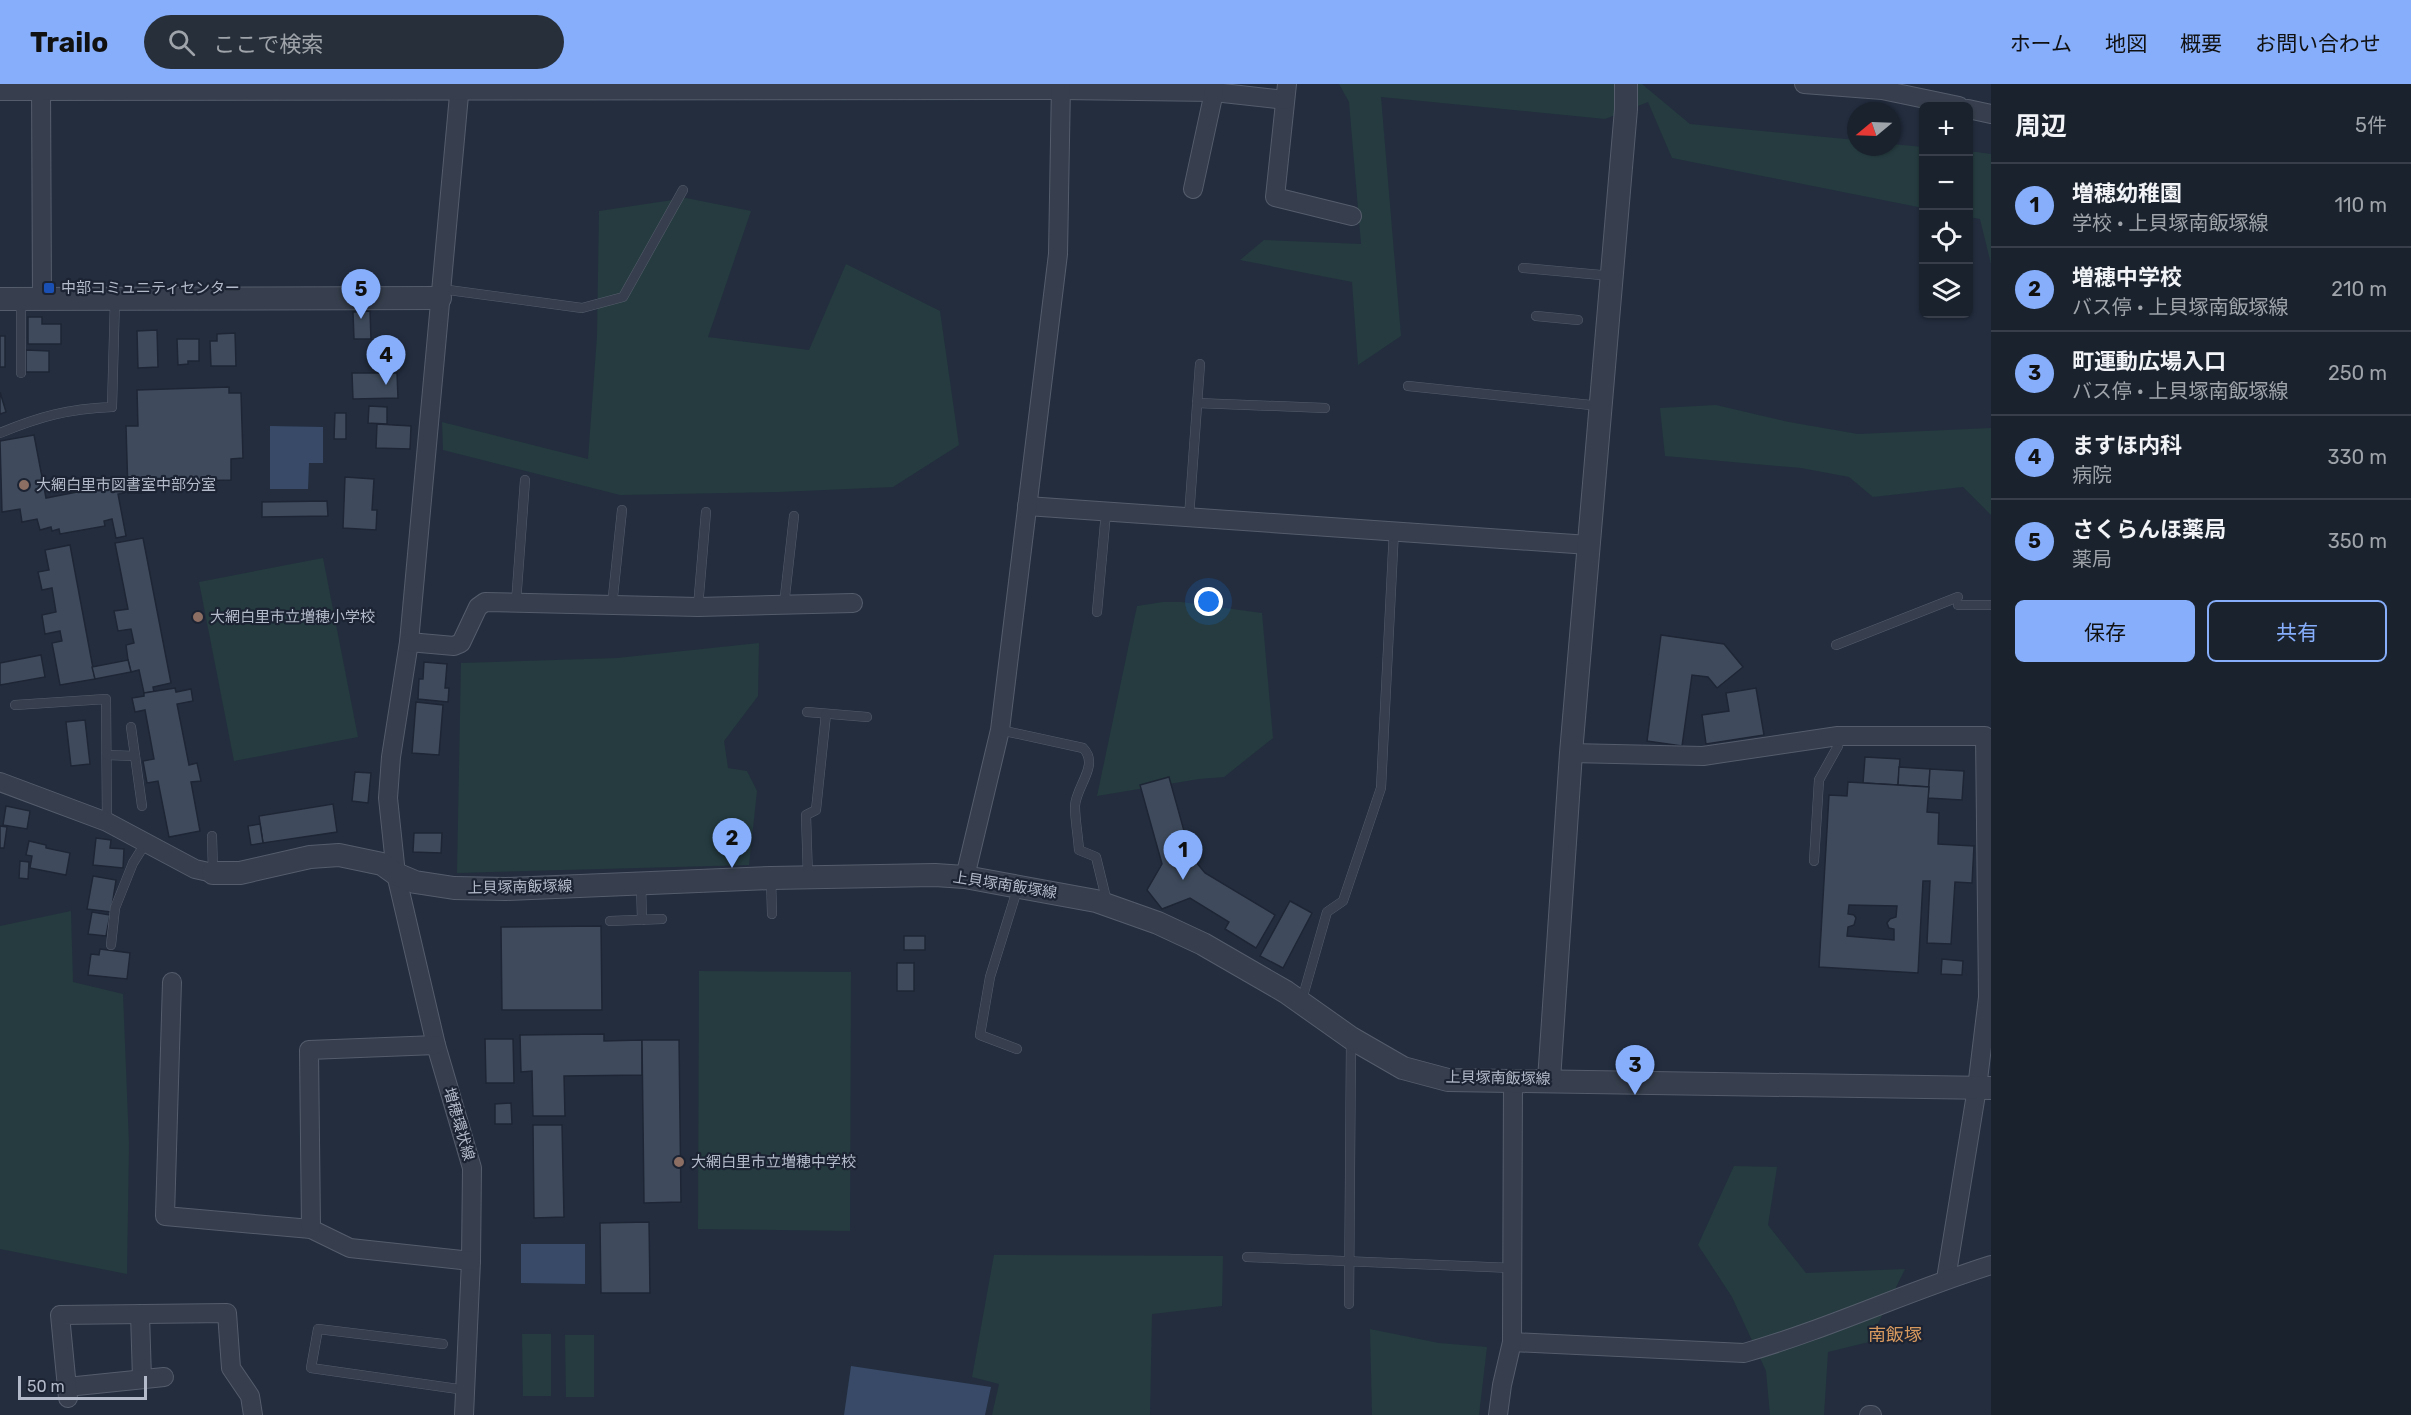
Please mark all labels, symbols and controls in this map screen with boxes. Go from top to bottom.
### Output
search box [144,15,564,69]
text: Trailo [30,26,108,59]
icon: search [165,26,198,59]
text: ここで検索 [213,31,323,58]
text: ホーム [2010,31,2072,56]
text: 地図 [2105,31,2147,56]
text: 概要 [2180,31,2222,56]
text: お問い合わせ [2255,31,2381,56]
north arrow [1847,102,1901,156]
map controls [1919,102,1973,318]
button: + [1919,102,1973,156]
text: 周辺 [2015,111,2067,142]
text: 5件 [2355,113,2387,137]
button: − [1919,156,1973,210]
text: 増穂幼稚園 [2072,180,2182,207]
text: 1 [2030,193,2039,217]
text: 110 m [2335,193,2387,217]
button: locate [1919,210,1973,264]
text: 学校 · 上貝塚南飯塚線 [2072,211,2268,235]
button: layers [1919,264,1973,318]
text: 増穂中学校 [2072,264,2182,291]
pin: 5 [342,270,380,319]
text: 2 [2028,277,2041,301]
text: 210 m [2331,277,2387,301]
place label: 中部コミュニティセンター [61,279,240,297]
marker: 中部コミュニティセンター [42,281,56,295]
text: バス停 · 上貝塚南飯塚線 [2072,295,2288,319]
pin: 4 [366,336,406,385]
text: 町運動広場入口 [2072,348,2226,375]
text: 3 [2028,361,2041,385]
text: 250 m [2328,361,2387,385]
text: バス停 · 上貝塚南飯塚線 [2072,379,2288,403]
text: ますほ内科 [2072,432,2182,459]
text: 4 [2028,445,2041,469]
text: 330 m [2328,445,2387,469]
text: 病院 [2072,463,2112,487]
place label: 大網白里市図書室中部分室 [36,476,216,494]
marker: 大網白里市図書室中部分室 [17,478,31,492]
text: さくらんほ薬局 [2072,516,2226,543]
text: 5 [2028,529,2041,553]
text: 350 m [2328,529,2387,553]
text: 薬局 [2072,547,2112,571]
your location [1194,587,1223,616]
button: 保存 [2015,600,2195,662]
button: 共有 [2207,600,2387,662]
place label: 大網白里市立増穂小学校 [210,608,375,626]
marker: 大網白里市立増穂小学校 [191,610,205,624]
pin: 2 [712,818,752,868]
pin: 1 [1164,830,1202,880]
street label: 上貝塚南飯塚線 [952,868,1058,902]
street label: 上貝塚南飯塚線 [467,877,573,897]
pin: 3 [1616,1046,1654,1095]
street label: 上貝塚南飯塚線 [1445,1068,1551,1088]
street label: 増穂環状線 [440,1085,478,1163]
place label: 大網白里市立増穂中学校 [691,1153,856,1171]
marker: 大網白里市立増穂中学校 [672,1155,686,1169]
district label: 南飯塚 [1868,1324,1922,1346]
scale bar [18,1373,147,1400]
text: 50 m [27,1377,65,1396]

